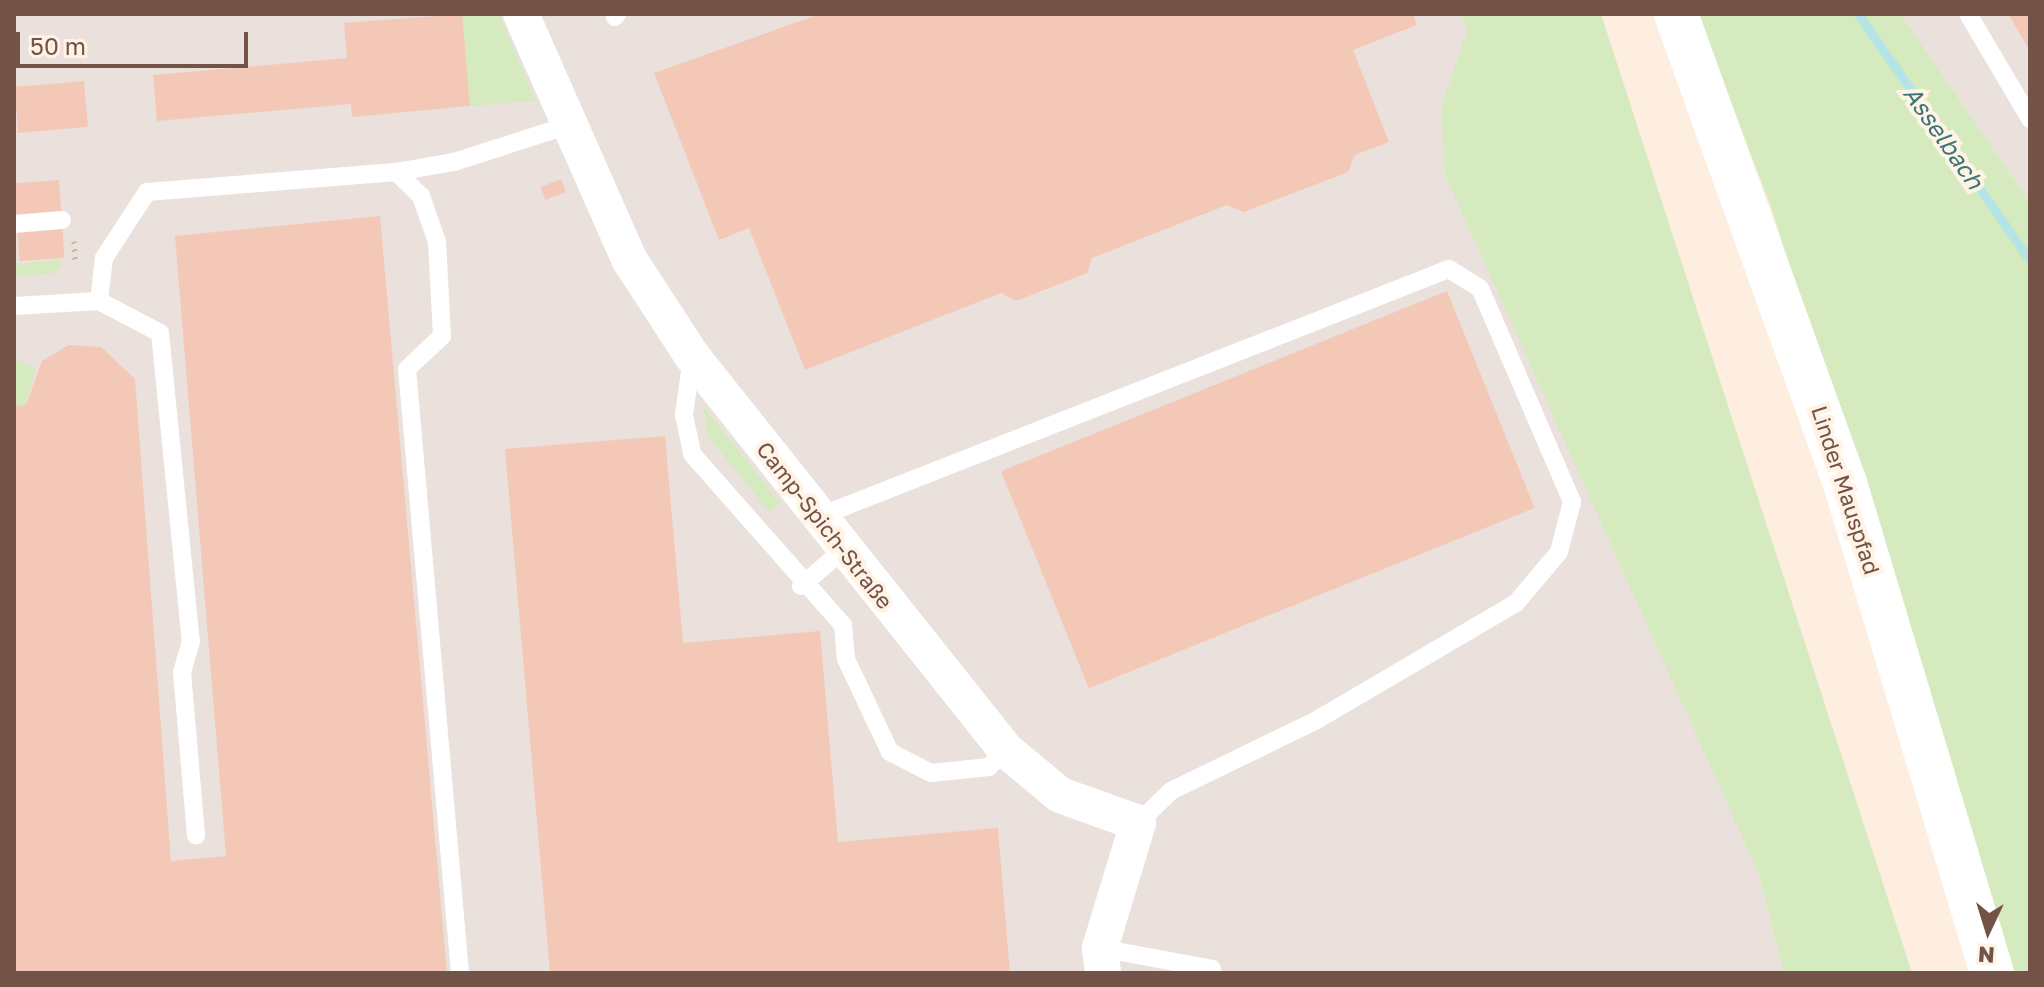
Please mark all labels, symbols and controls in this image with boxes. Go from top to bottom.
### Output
scale bar [20,16,252,66]
text: 50 m [30,31,86,60]
water label: Asselbach [1898,80,1990,194]
street label: Linder Mauspfad [1806,402,1886,578]
street label: Camp-Spich-Straße [752,436,898,614]
north arrow [1948,891,2028,971]
text: N [1977,941,1996,969]

